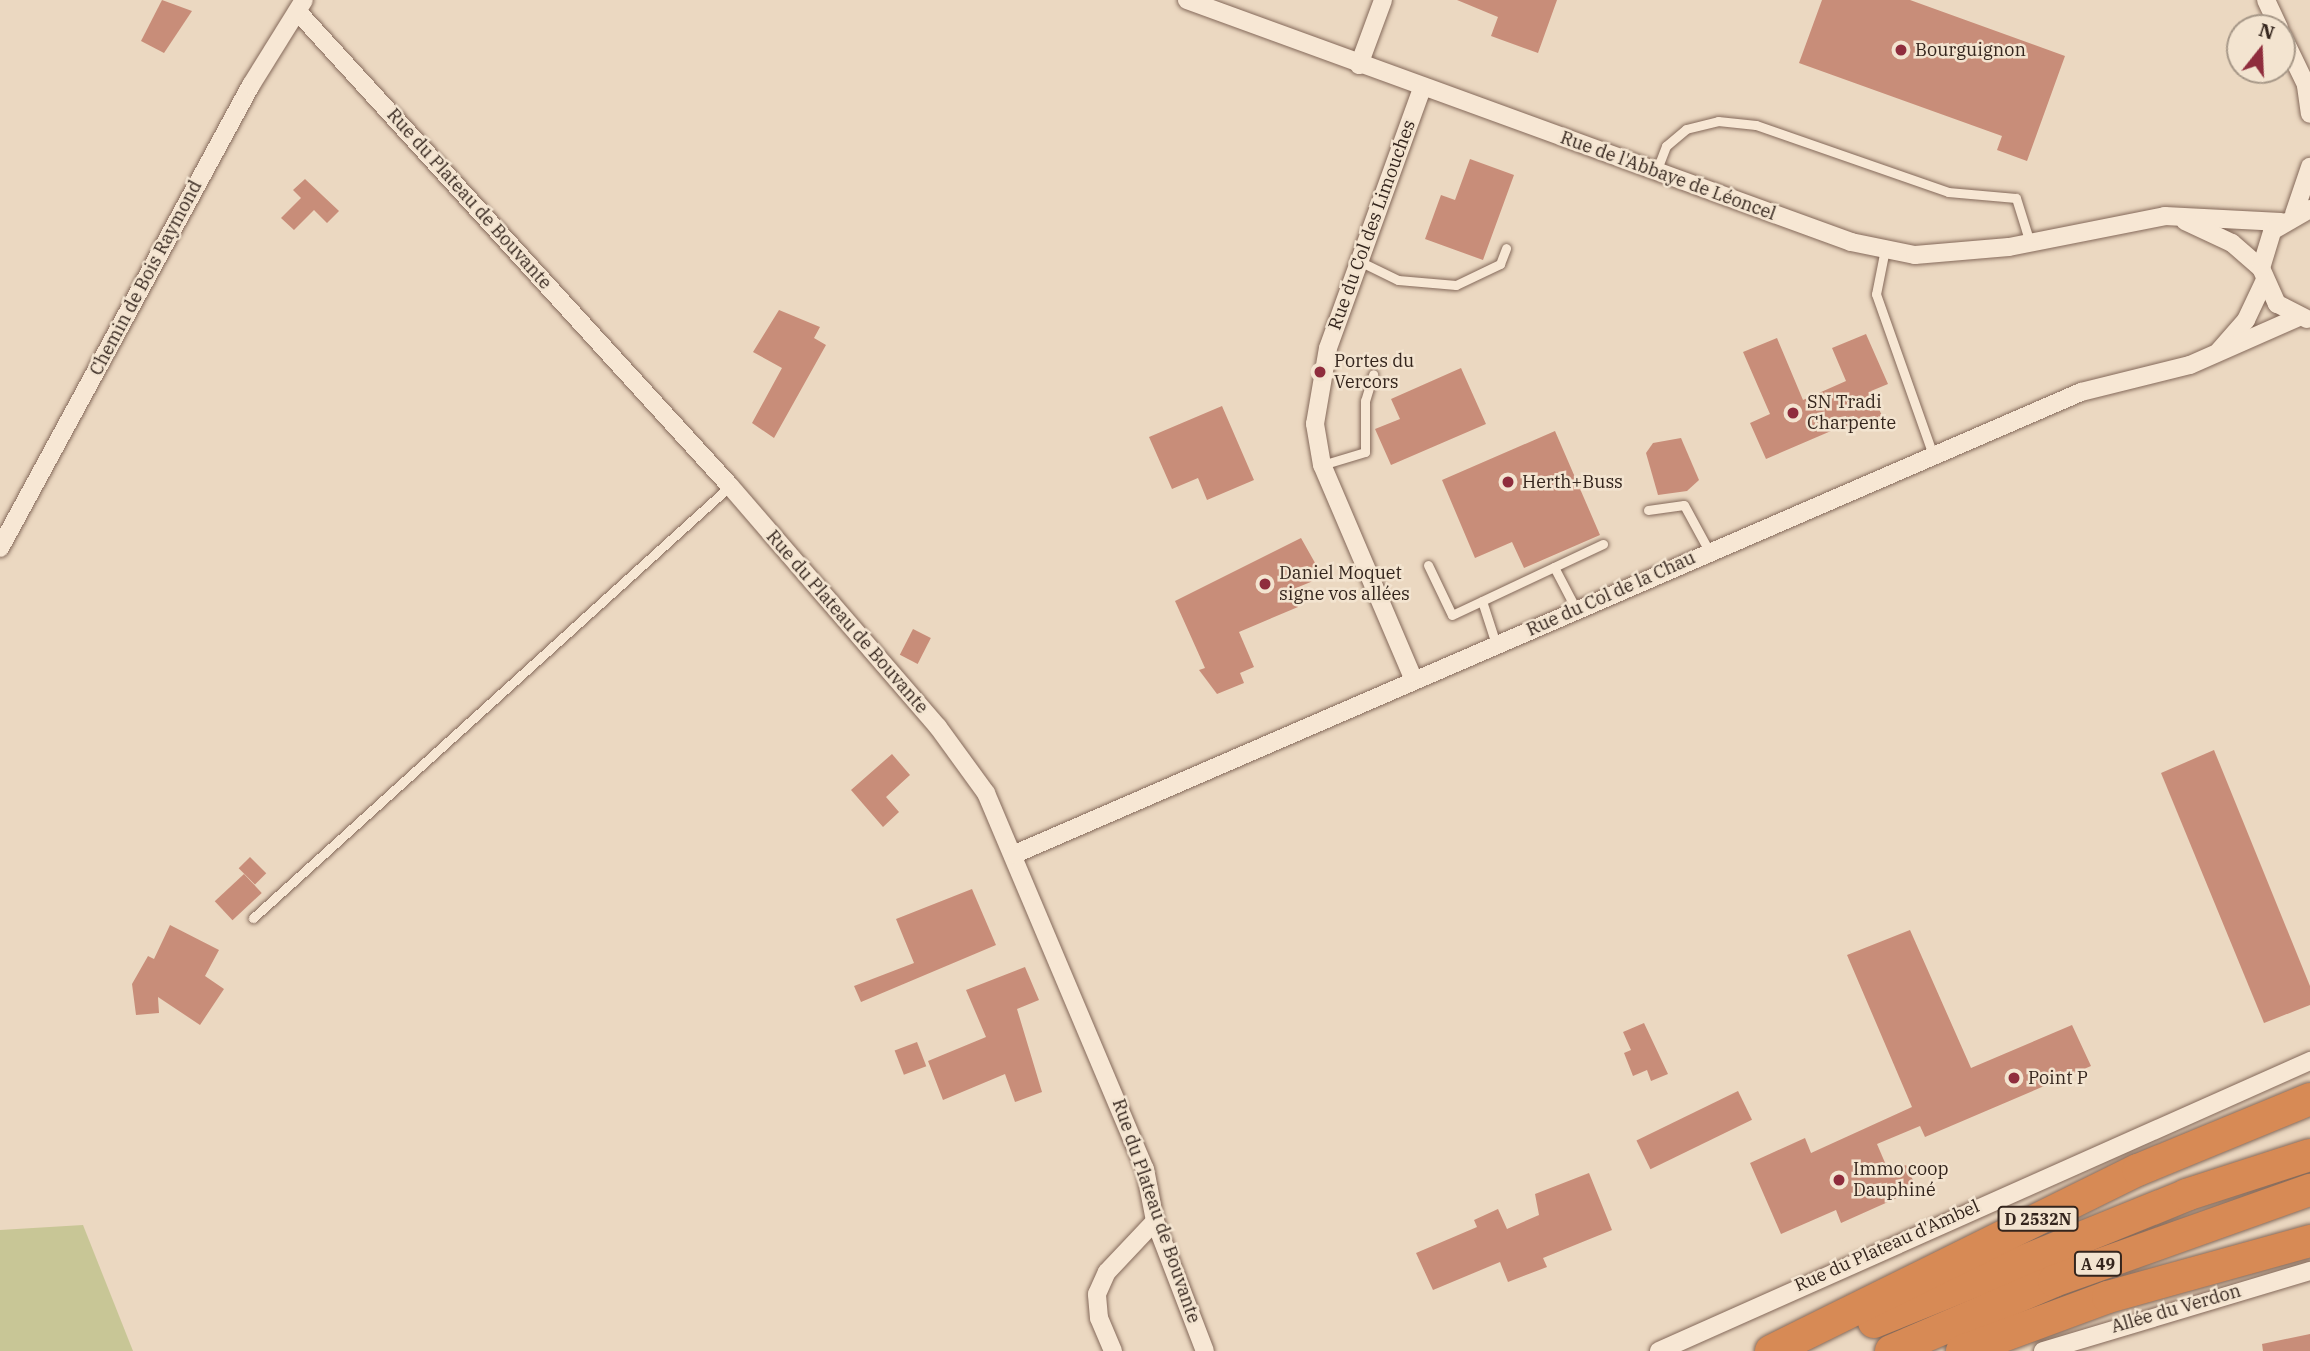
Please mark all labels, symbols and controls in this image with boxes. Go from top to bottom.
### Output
north arrow [2226,14,2296,84]
text: N [2256,17,2278,45]
place label: Bourguignon [1915,39,2026,61]
marker: Bourguignon [1893,42,1909,58]
street label: Rue du Plateau de Bouvante [382,104,556,294]
street label: Rue du Col des Limouches [1324,117,1420,333]
street label: Rue de l'Abbaye de Léoncel [1557,127,1779,225]
street label: Chemin de Bois Raymond [85,177,207,379]
place label: Portes du Vercors [1334,351,1414,394]
marker: Portes du Vercors [1312,364,1328,380]
place label: SN Tradi Charpente [1807,392,1896,434]
marker: SN Tradi Charpente [1785,405,1801,421]
place label: Herth+Buss [1522,471,1623,493]
marker: Herth+Buss [1500,474,1516,490]
street label: Rue du Plateau de Bouvante [762,526,932,718]
street label: Rue du Col de la Chau [1523,547,1699,641]
place label: Daniel Moquet signe vos allées [1279,563,1410,606]
marker: Daniel Moquet signe vos allées [1257,576,1273,592]
place label: Point P [2028,1067,2088,1089]
marker: Point P [2006,1070,2022,1086]
street label: Rue du Plateau de Bouvante [1107,1096,1205,1326]
place label: Immo coop Dauphiné [1853,1159,1948,1202]
marker: Immo coop Dauphiné [1831,1172,1847,1188]
street label: Rue du Plateau d'Ambel [1791,1195,1983,1297]
road number: D 2532N [1996,1206,2080,1232]
road number: A 49 [2074,1252,2122,1276]
street label: Allée du Verdon [2109,1280,2243,1338]

